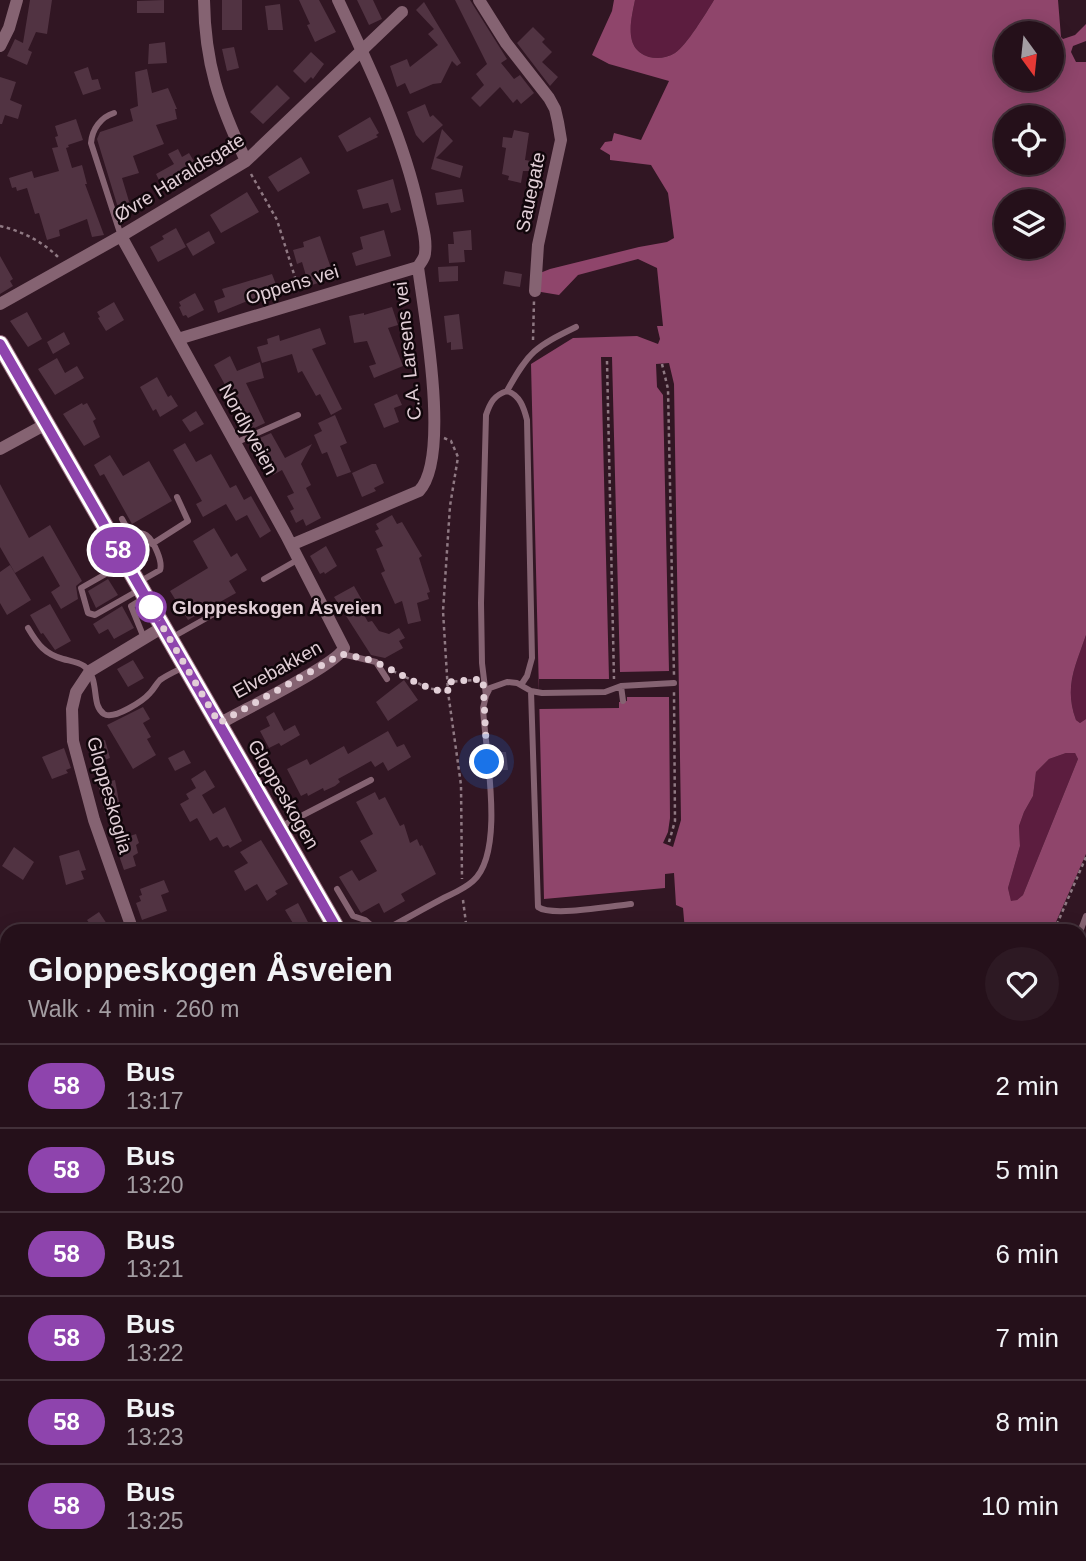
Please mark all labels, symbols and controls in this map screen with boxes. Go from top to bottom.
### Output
north arrow [994,21,1064,91]
map controls [994,21,1064,259]
button: locate [994,105,1064,175]
street label: Øvre Haraldsgate [111,129,248,226]
street label: Sauegate [512,150,549,234]
button: layers [994,189,1064,259]
street label: Oppens vei [243,260,341,309]
street label: C.A. Larsens vei [390,281,425,421]
street label: Nordlyveien [215,380,282,478]
line badge: 58 [86,527,150,573]
text: 58 [105,536,131,563]
marker: Gloppeskogen Åsveien [136,592,166,622]
place label: Gloppeskogen Åsveien [172,597,382,618]
street label: Elvebakken [229,636,325,702]
street label: Gloppeskoglia [83,734,136,856]
street label: Gloppeskogen [244,736,323,853]
your location [469,744,504,779]
button: heart [985,947,1059,1021]
text: Gloppeskogen Åsveien [28,951,393,988]
text: Walk · 4 min · 260 m [28,996,239,1022]
text: Bus [126,1057,175,1087]
text: 2 min [995,1071,1059,1101]
text: 58 [53,1072,80,1099]
text: 13:17 [126,1088,184,1114]
text: Bus [126,1141,175,1171]
text: 5 min [995,1155,1059,1185]
text: 58 [53,1156,80,1183]
text: 13:20 [126,1172,184,1198]
text: Bus [126,1225,175,1255]
text: 6 min [995,1239,1059,1269]
text: 58 [53,1240,80,1267]
text: 13:21 [126,1256,184,1282]
text: Bus [126,1309,175,1339]
text: 7 min [995,1323,1059,1353]
text: 58 [53,1324,80,1351]
text: 13:22 [126,1340,184,1366]
text: Bus [126,1393,175,1423]
text: 8 min [995,1407,1059,1437]
text: 58 [53,1408,80,1435]
text: 13:23 [126,1424,184,1450]
text: Bus [126,1477,175,1507]
text: 10 min [981,1491,1059,1521]
text: 58 [53,1492,80,1519]
text: 13:25 [126,1508,184,1534]

